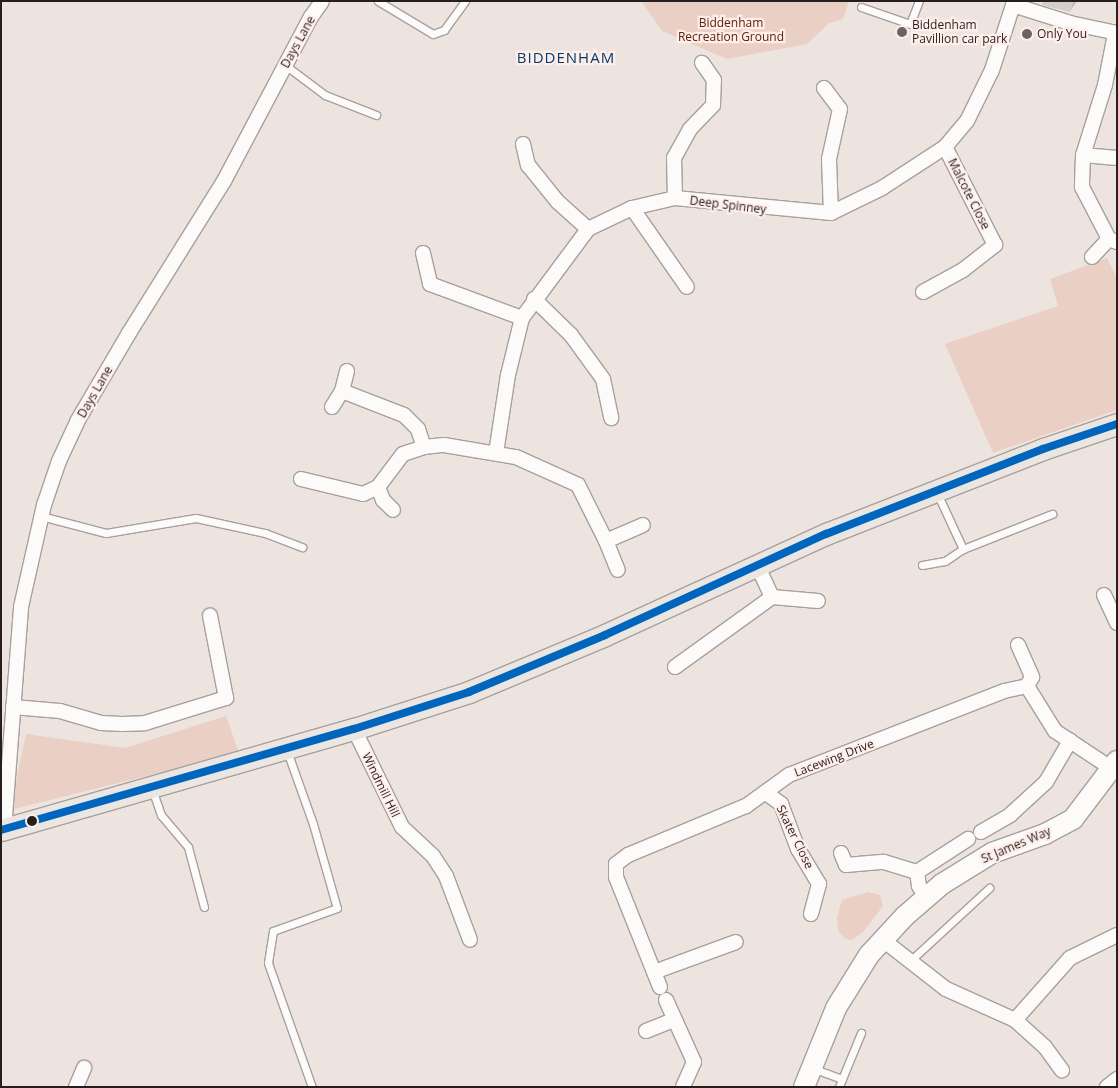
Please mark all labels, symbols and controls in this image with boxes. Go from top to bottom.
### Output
street label: Days Lane [278,13,318,71]
park label: Biddenham Recreation Ground [678,16,784,44]
place label: Biddenham Pavillion car park [912,18,1007,46]
marker: Biddenham Pavillion car park [896,26,908,38]
place label: Only You [1037,27,1087,41]
marker: Only You [1021,28,1033,40]
district label: BIDDENHAM [516,49,616,67]
street label: Malcote Close [945,156,993,232]
street label: Deep Spinney [689,193,767,217]
street label: Days Lane [74,364,116,420]
street label: Lacewing Drive [792,736,876,780]
street label: Windmill Hill [359,750,403,820]
street label: Skater Close [773,803,817,871]
unlabelled marker [27,816,37,826]
street label: St James Way [979,824,1053,866]

